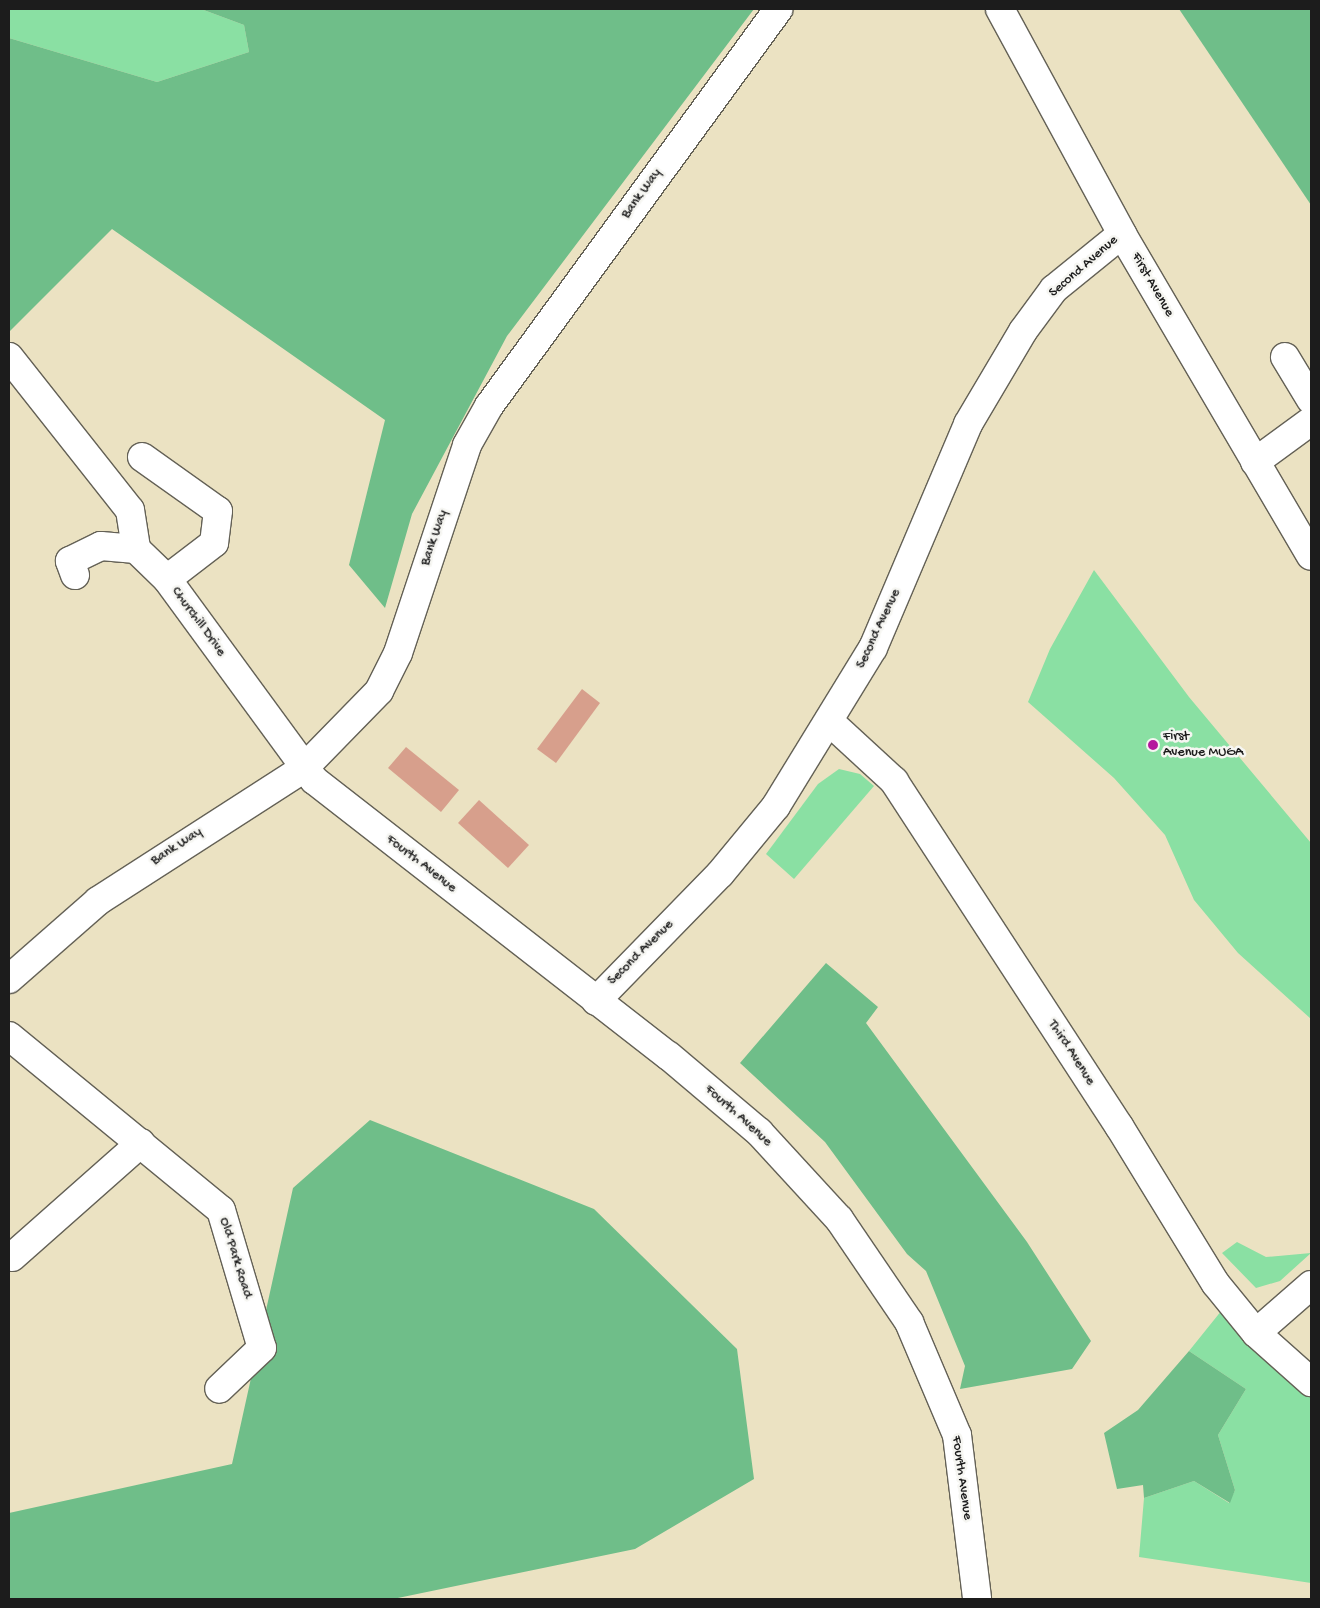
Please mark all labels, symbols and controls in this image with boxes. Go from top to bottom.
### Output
street label: Bank Way [618,166,666,222]
street label: Second Avenue [1046,232,1122,302]
street label: First Avenue [1127,250,1177,320]
street label: Bank Way [418,508,452,568]
street label: Churchill Drive [167,584,229,660]
street label: Second Avenue [853,586,905,672]
place label: First Avenue MUGA [1163,729,1243,762]
marker: First Avenue MUGA [1147,739,1159,751]
street label: Bank Way [148,824,206,870]
street label: Fourth Avenue [382,831,460,897]
street label: Second Avenue [605,917,677,989]
street label: Third Avenue [1044,1017,1098,1089]
street label: Fourth Avenue [701,1081,775,1151]
street label: Old Park Road [215,1216,255,1300]
street label: Fourth Avenue [947,1435,975,1521]

